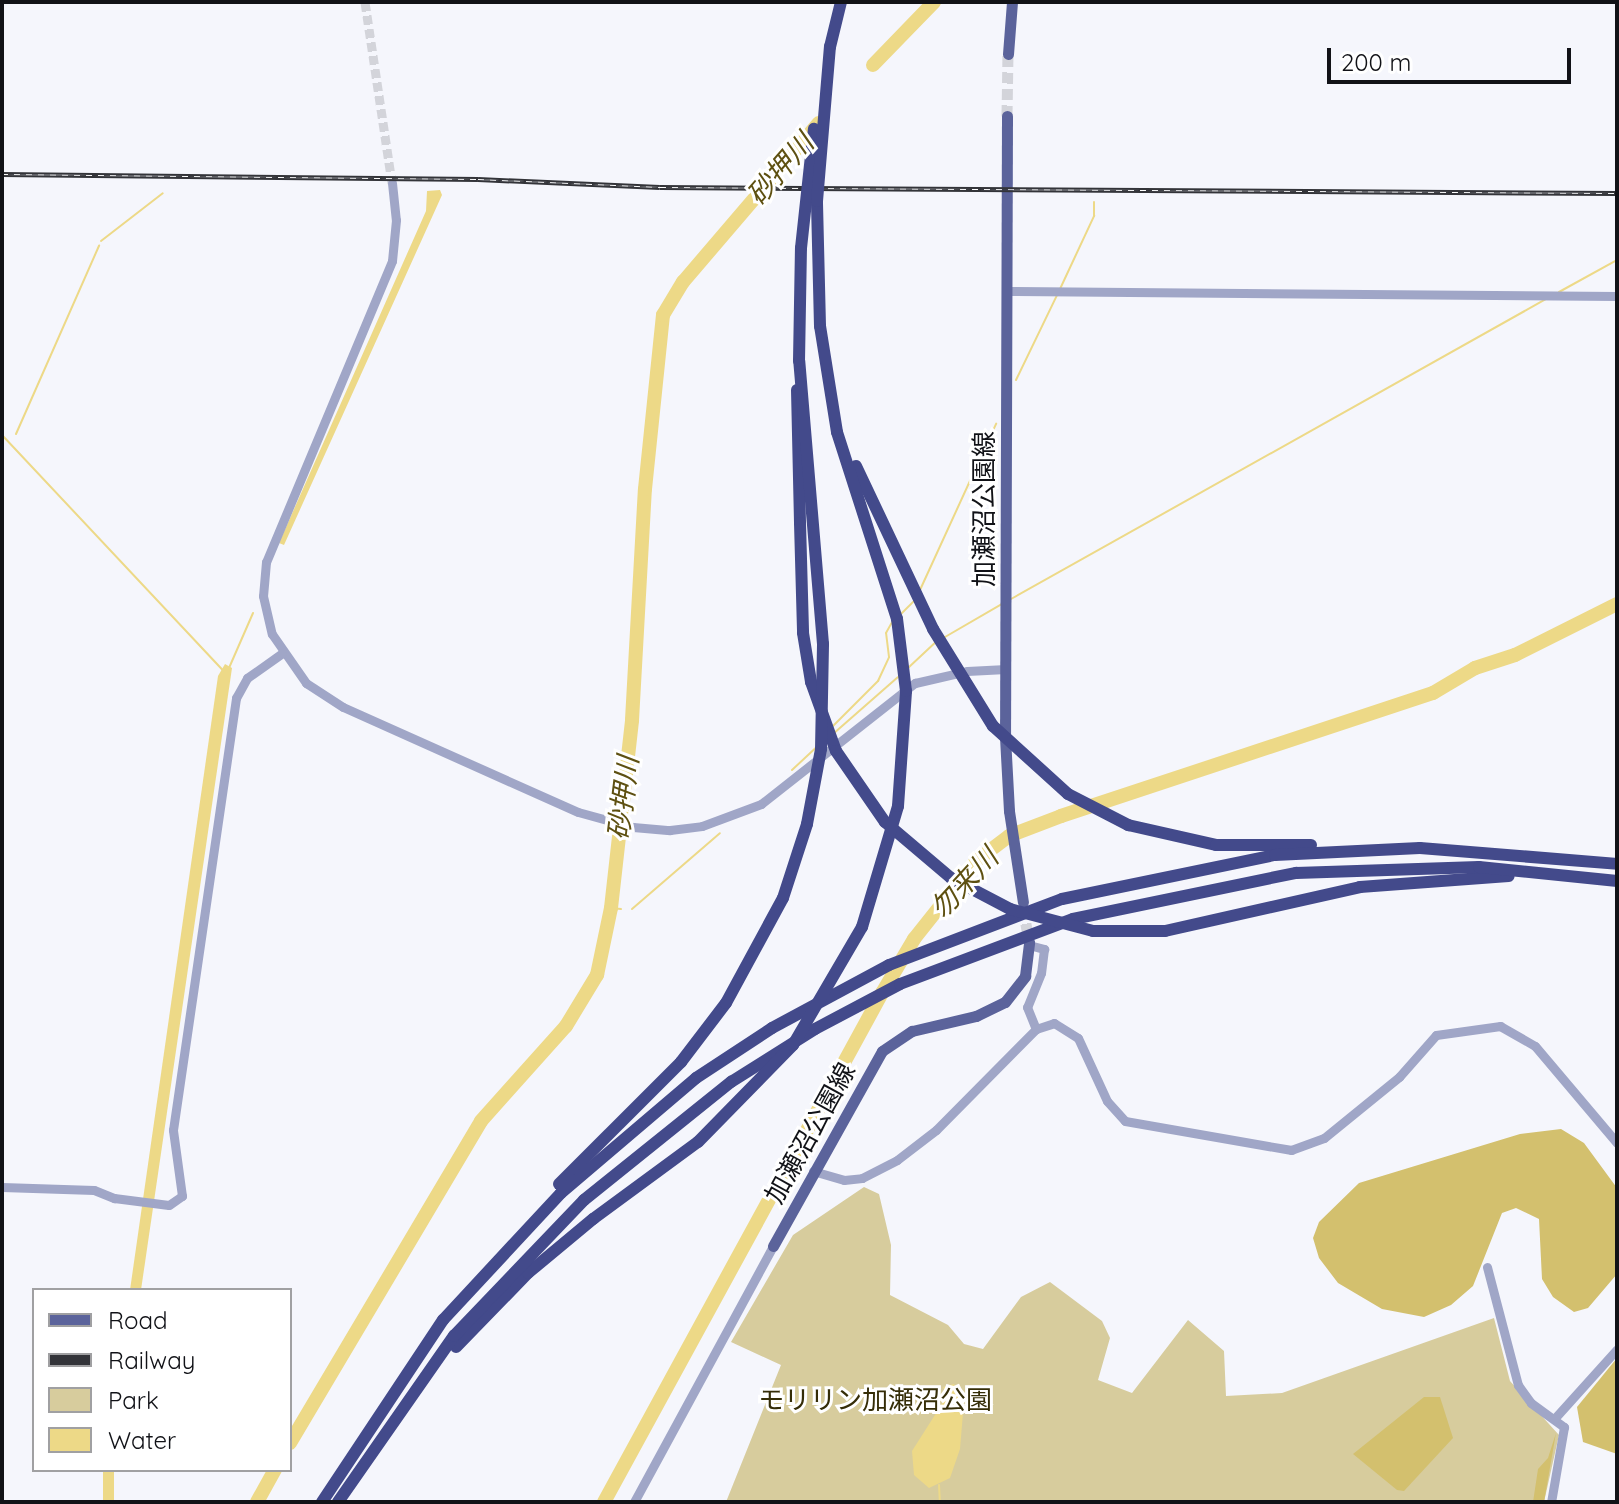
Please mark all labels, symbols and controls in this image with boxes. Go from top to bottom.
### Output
scale bar [1331,32,1575,82]
text: 200 m [1341,47,1411,77]
water label: 砂押川 [740,126,820,212]
street label: 加瀬沼公園線 [968,431,1000,587]
water label: 砂押川 [601,754,645,842]
water label: 勿来川 [923,841,1005,925]
street label: 加瀬沼公園線 [759,1057,861,1209]
legend [32,1288,292,1472]
text: Road [108,1305,168,1335]
text: Railway [108,1345,195,1375]
park label: モリリン加瀬沼公園 [758,1384,992,1416]
text: Park [108,1385,159,1415]
text: Water [108,1425,176,1455]

